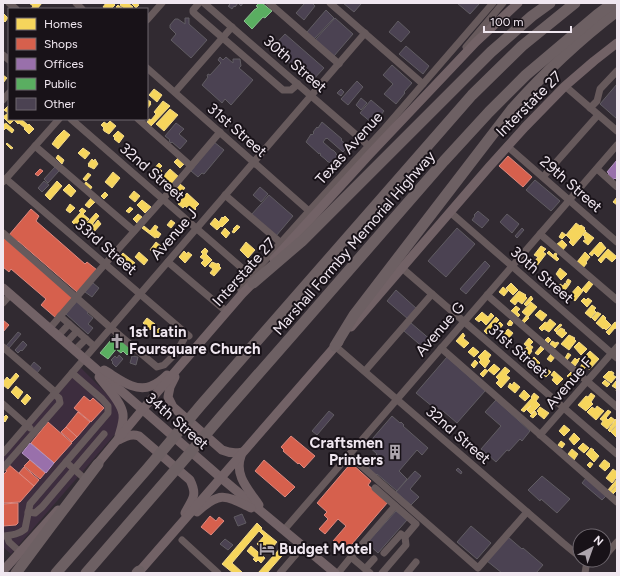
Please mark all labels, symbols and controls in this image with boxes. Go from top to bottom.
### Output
legend [8,8,148,120]
scale bar [484,8,571,34]
text: 100 m [490,15,524,29]
text: Homes [44,17,83,31]
street label: 30th Street [260,32,330,96]
text: Shops [44,37,78,51]
text: Offices [44,57,84,71]
street label: Interstate 27 [492,67,566,141]
text: Public [44,77,77,91]
text: Other [44,97,75,111]
street label: 31st Street [204,99,271,161]
street label: Texas Avenue [312,108,386,188]
street label: 32nd Street [116,139,188,205]
street label: Marshall Formby Memorial Highway [269,147,439,339]
street label: 29th Street [536,152,606,216]
street label: Avenue J [147,205,201,263]
street label: 33rd Street [71,215,141,279]
street label: Interstate 27 [209,234,279,310]
street label: 30th Street [507,243,577,307]
street label: Avenue G [412,298,468,360]
street label: 31st Street [485,320,552,382]
place label: 1st Latin Foursquare Church [129,323,260,358]
church icon: 1st Latin Foursquare Church [108,332,126,350]
street label: Avenue F [542,353,596,413]
street label: 34th Street [142,389,212,453]
street label: 32nd Street [422,402,494,468]
place label: Craftsmen Printers [310,434,383,469]
building icon: Craftsmen Printers [386,443,404,461]
north arrow [572,528,612,568]
text: N [591,533,606,549]
hotel icon: Budget Motel [258,540,276,558]
place label: Budget Motel [279,540,372,558]

